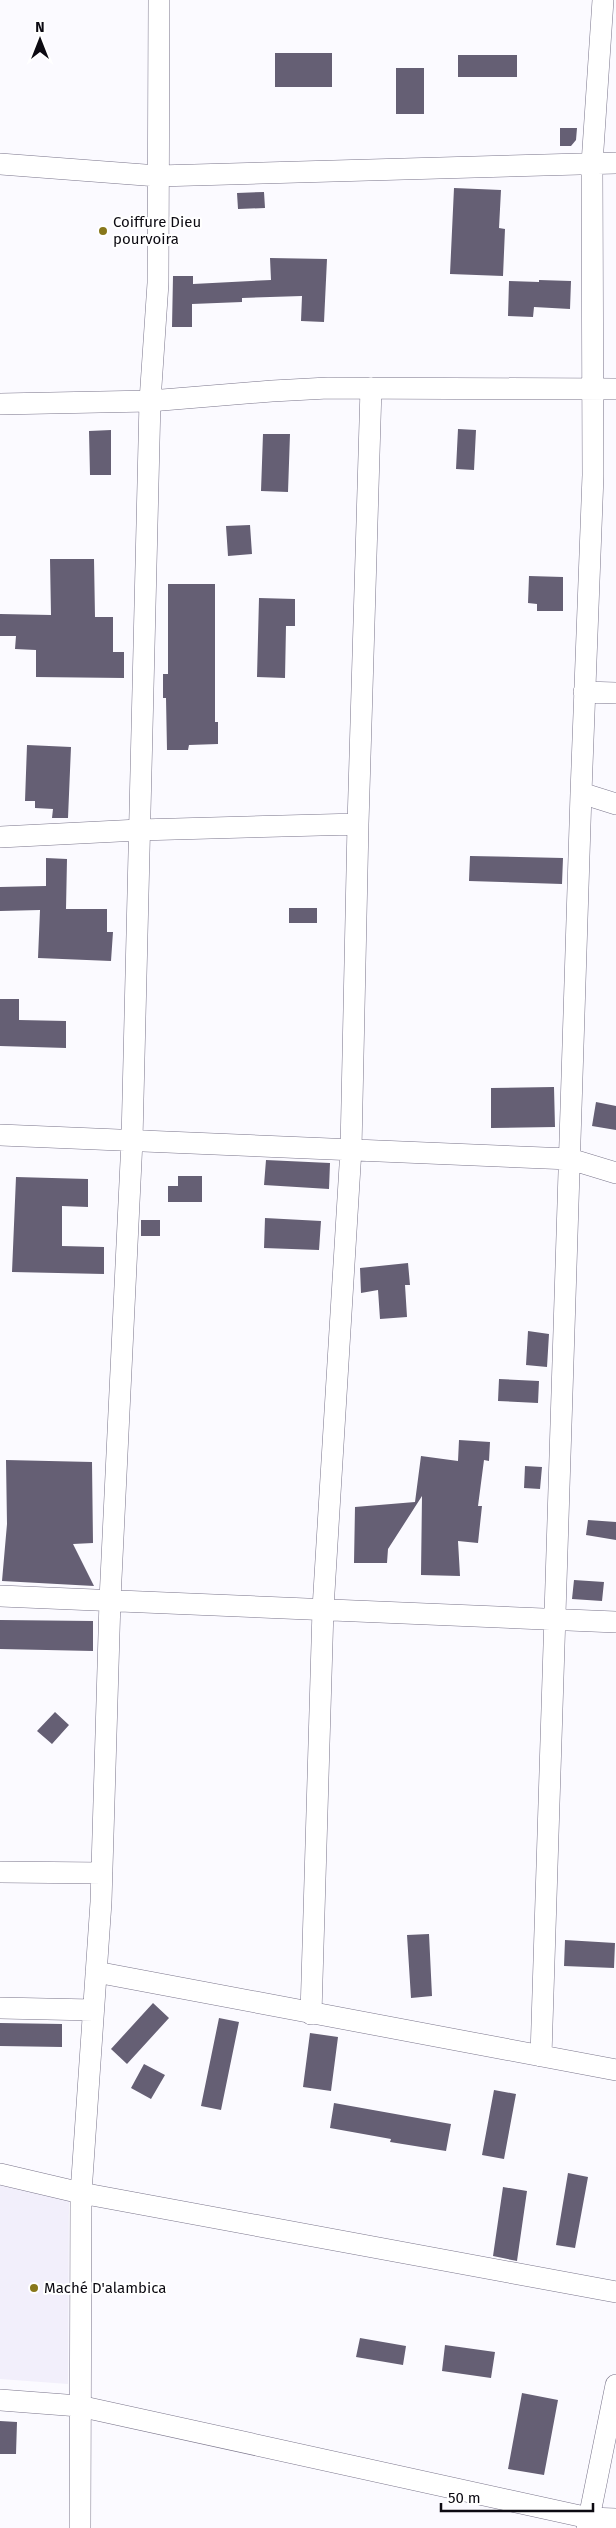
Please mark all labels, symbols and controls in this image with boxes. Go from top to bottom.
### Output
north arrow [15,15,65,65]
text: N [35,19,45,36]
place label: Coiffure Dieu pourvoira [113,213,201,248]
marker: Coiffure Dieu pourvoira [97,225,109,237]
place label: Maché D'alambica [44,2279,166,2297]
marker: Maché D'alambica [28,2282,40,2294]
scale bar [441,2480,594,2512]
text: 50 m [448,2489,481,2507]

